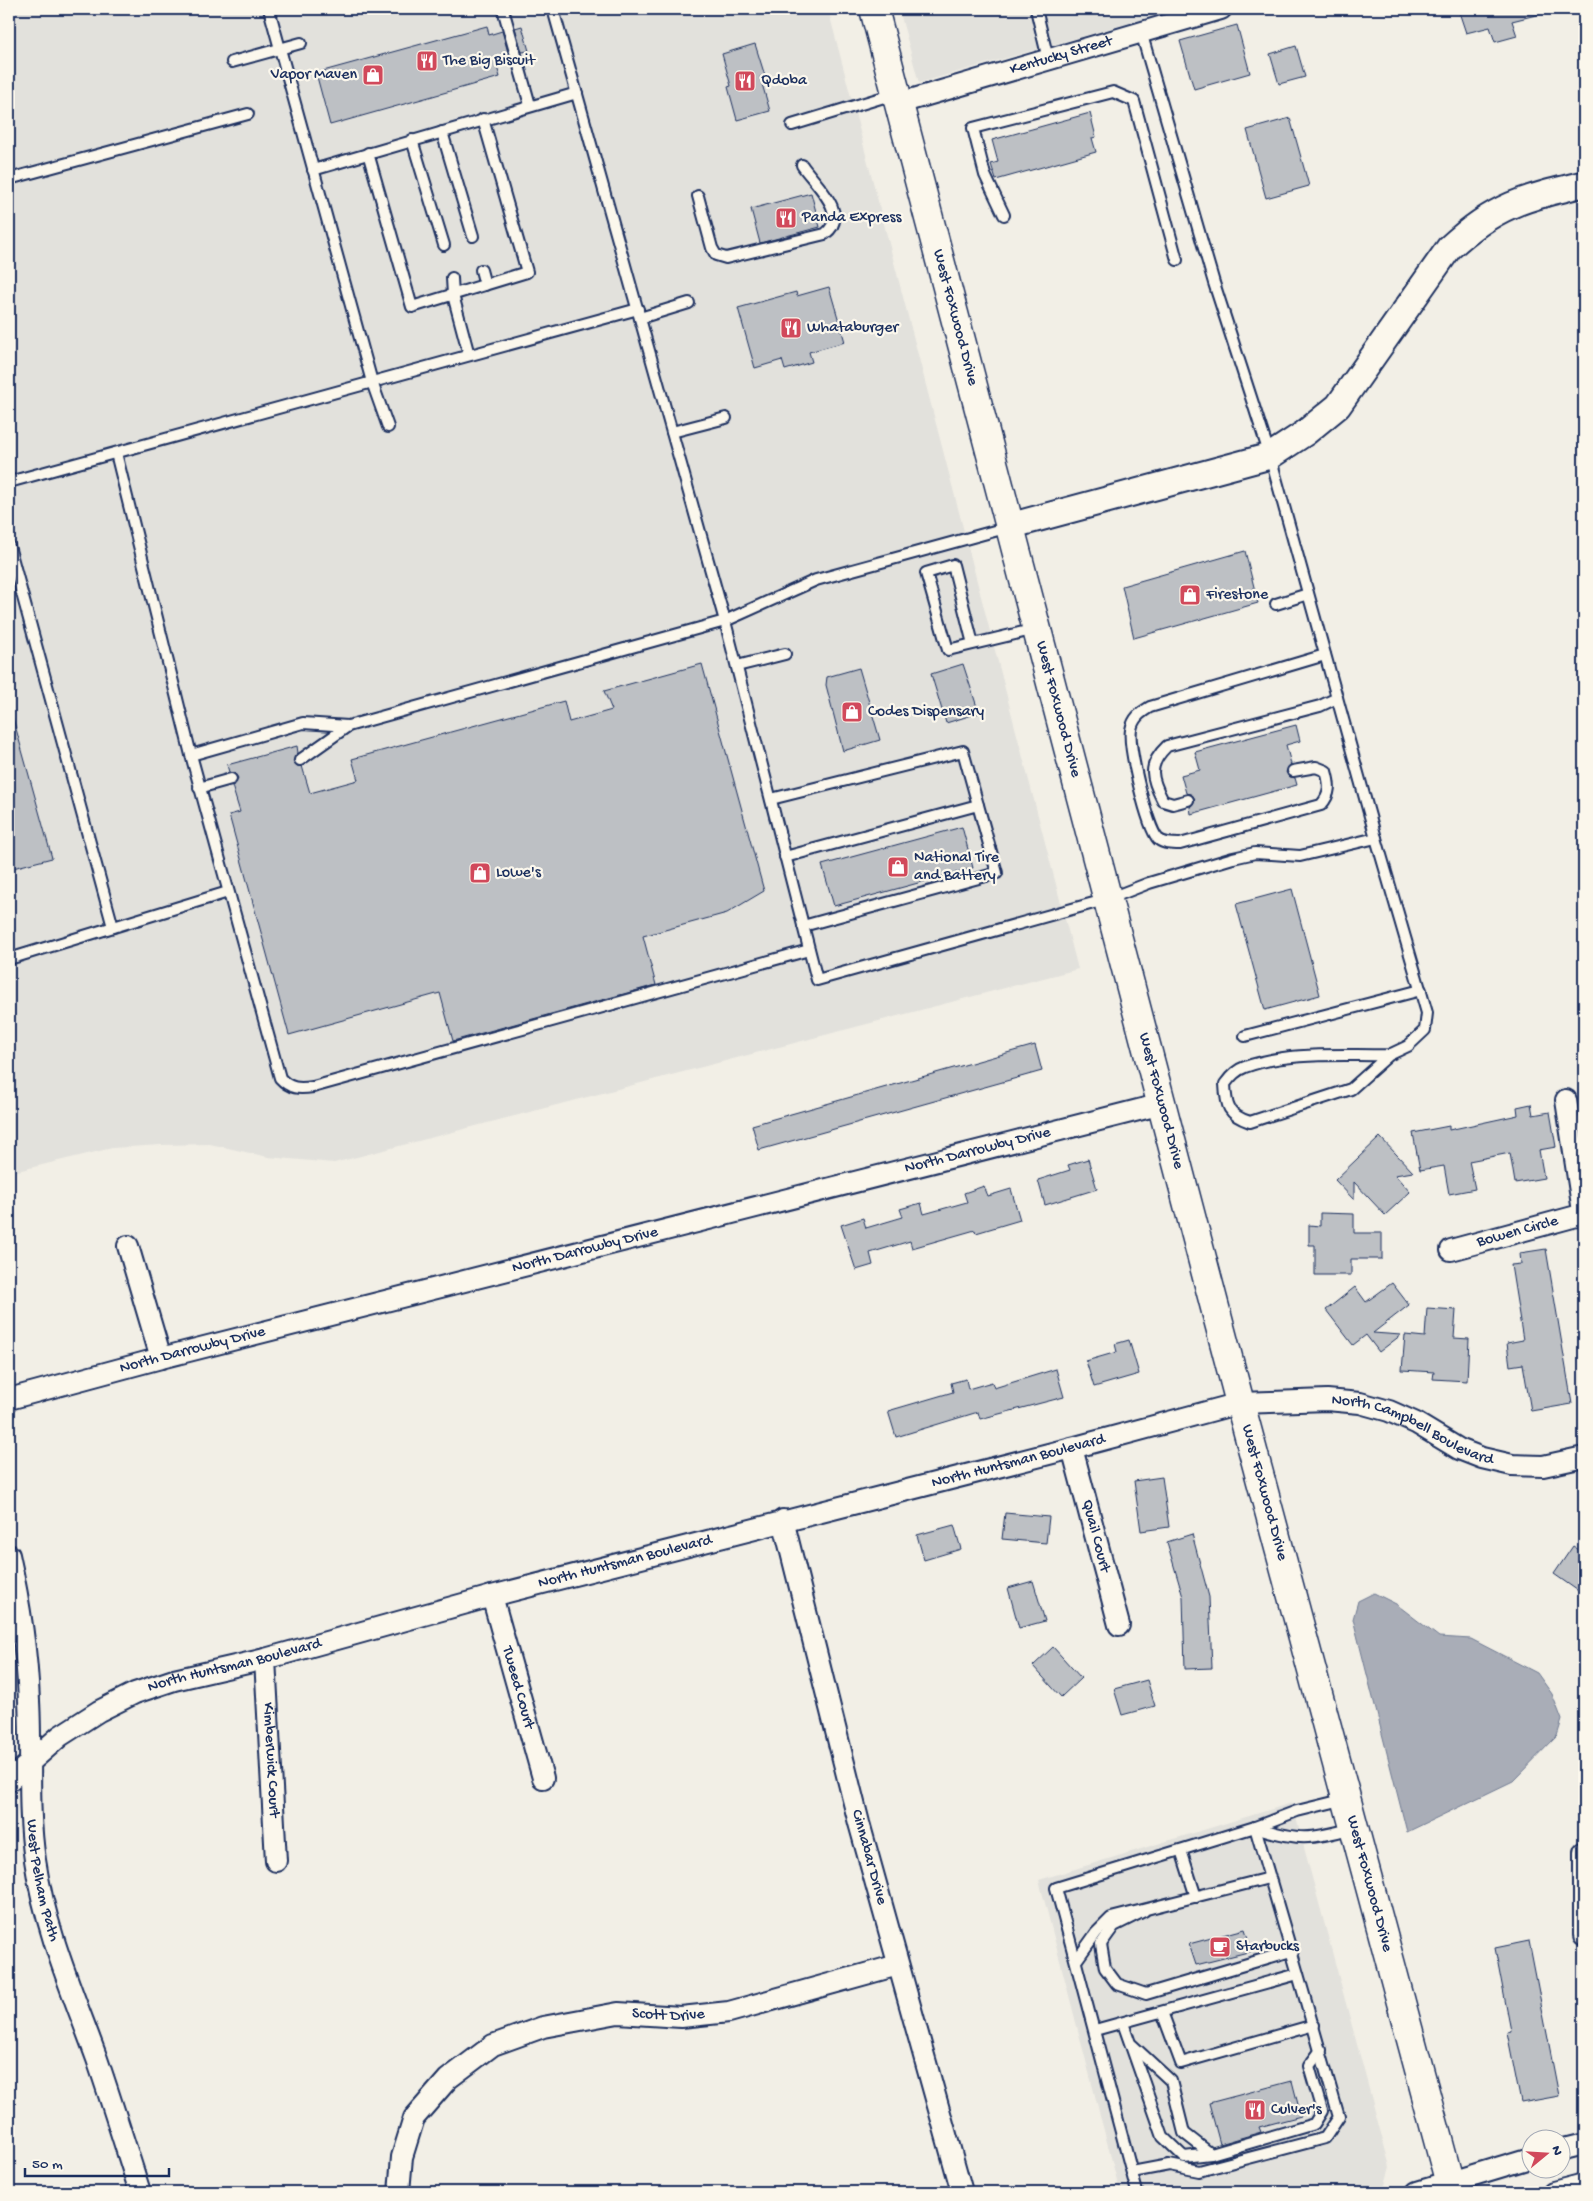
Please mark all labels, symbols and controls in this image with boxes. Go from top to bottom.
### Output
street label: Kentucky Street [1008,31,1116,80]
restaurant icon: The Big Biscuit [415,49,439,73]
place label: The Big Biscuit [442,52,536,71]
shop icon: Vapor Maven [361,63,385,87]
place label: Vapor Maven [270,66,357,85]
restaurant icon: Qdoba [733,69,757,93]
place label: Qdoba [761,72,808,91]
restaurant icon: Panda Express [774,206,798,230]
place label: Panda Express [801,209,902,228]
street label: West Foxwood Drive [928,247,982,388]
restaurant icon: Whataburger [779,316,803,340]
place label: Whataburger [807,319,899,338]
shop icon: Firestone [1178,583,1202,607]
place label: Firestone [1205,586,1269,605]
street label: West Foxwood Drive [1031,639,1085,780]
shop icon: Codes Dispensary [840,700,864,724]
place label: Codes Dispensary [868,703,984,722]
place label: National Tire and Battery [914,849,1000,886]
shop icon: National Tire and Battery [886,855,910,879]
shop icon: Lowe's [468,861,492,885]
place label: Lowe's [496,864,542,883]
street label: West Foxwood Drive [1134,1031,1188,1172]
street label: North Darrowby Drive [903,1123,1053,1178]
street label: Bowen Circle [1474,1212,1561,1252]
street label: North Darrowby Drive [510,1223,661,1278]
street label: North Darrowby Drive [118,1322,268,1378]
street label: North Campbell Boulevard [1331,1391,1497,1470]
street label: West Foxwood Drive [1237,1422,1292,1563]
street label: North Huntsman Boulevard [930,1430,1109,1493]
street label: Quail Court [1077,1497,1114,1576]
street label: North Huntsman Boulevard [536,1530,715,1593]
street label: North Huntsman Boulevard [145,1634,325,1698]
street label: Tweed Court [497,1643,539,1732]
street label: Kimberwick Court [258,1702,283,1819]
street label: Cinnabar Drive [847,1808,891,1908]
street label: West Foxwood Drive [1342,1814,1397,1955]
street label: West Pelham Path [22,1819,63,1944]
cafe icon: Starbucks [1208,1935,1232,1959]
place label: Starbucks [1236,1938,1300,1957]
street label: Scott Drive [631,2004,706,2027]
restaurant icon: Culver's [1243,2098,1267,2122]
place label: Culver's [1271,2101,1323,2120]
north arrow [1520,2128,1570,2178]
text: N [1546,2144,1565,2158]
scale bar [25,2146,169,2178]
text: 50 m [32,2156,63,2174]

